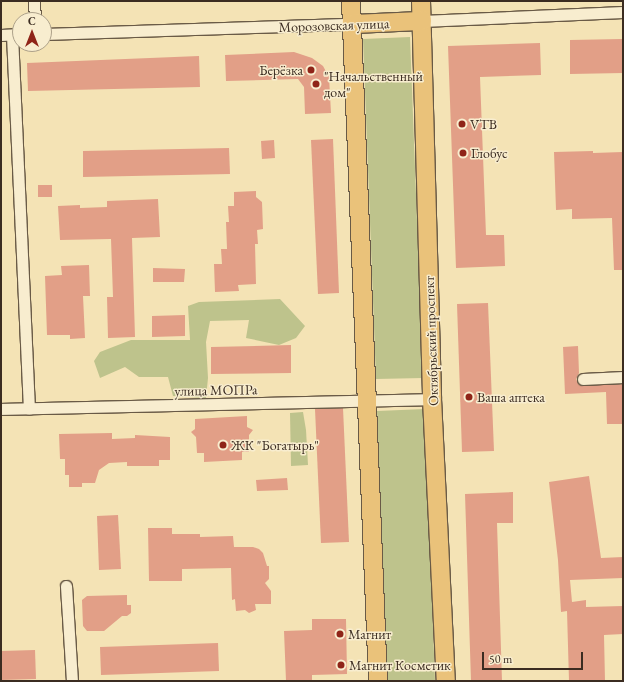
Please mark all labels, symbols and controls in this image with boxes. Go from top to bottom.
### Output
north arrow [12,12,52,52]
text: С [28,14,36,28]
street label: Морозовская улица [278,15,390,35]
place label: Берёзка [259,62,303,78]
marker: Берёзка [306,65,316,75]
place label: "Начальственный дом" [324,68,423,100]
marker: "Начальственный дом" [311,79,321,89]
place label: VTB [470,116,497,132]
marker: VTB [457,119,467,129]
place label: Глобус [471,145,508,161]
marker: Глобус [458,148,468,158]
street label: Октябрьский проспект [420,276,442,406]
street label: улица МОПРа [174,381,258,399]
place label: Ваша аптека [477,389,545,405]
marker: Ваша аптека [464,392,474,402]
place label: ЖК "Богатырь" [231,437,319,453]
marker: ЖК "Богатырь" [218,440,228,450]
place label: Магнит [348,626,391,642]
marker: Магнит [335,629,345,639]
scale bar [484,644,585,670]
text: 50 m [489,651,512,667]
place label: Магнит Косметик [349,657,451,673]
marker: Магнит Косметик [336,660,346,670]

